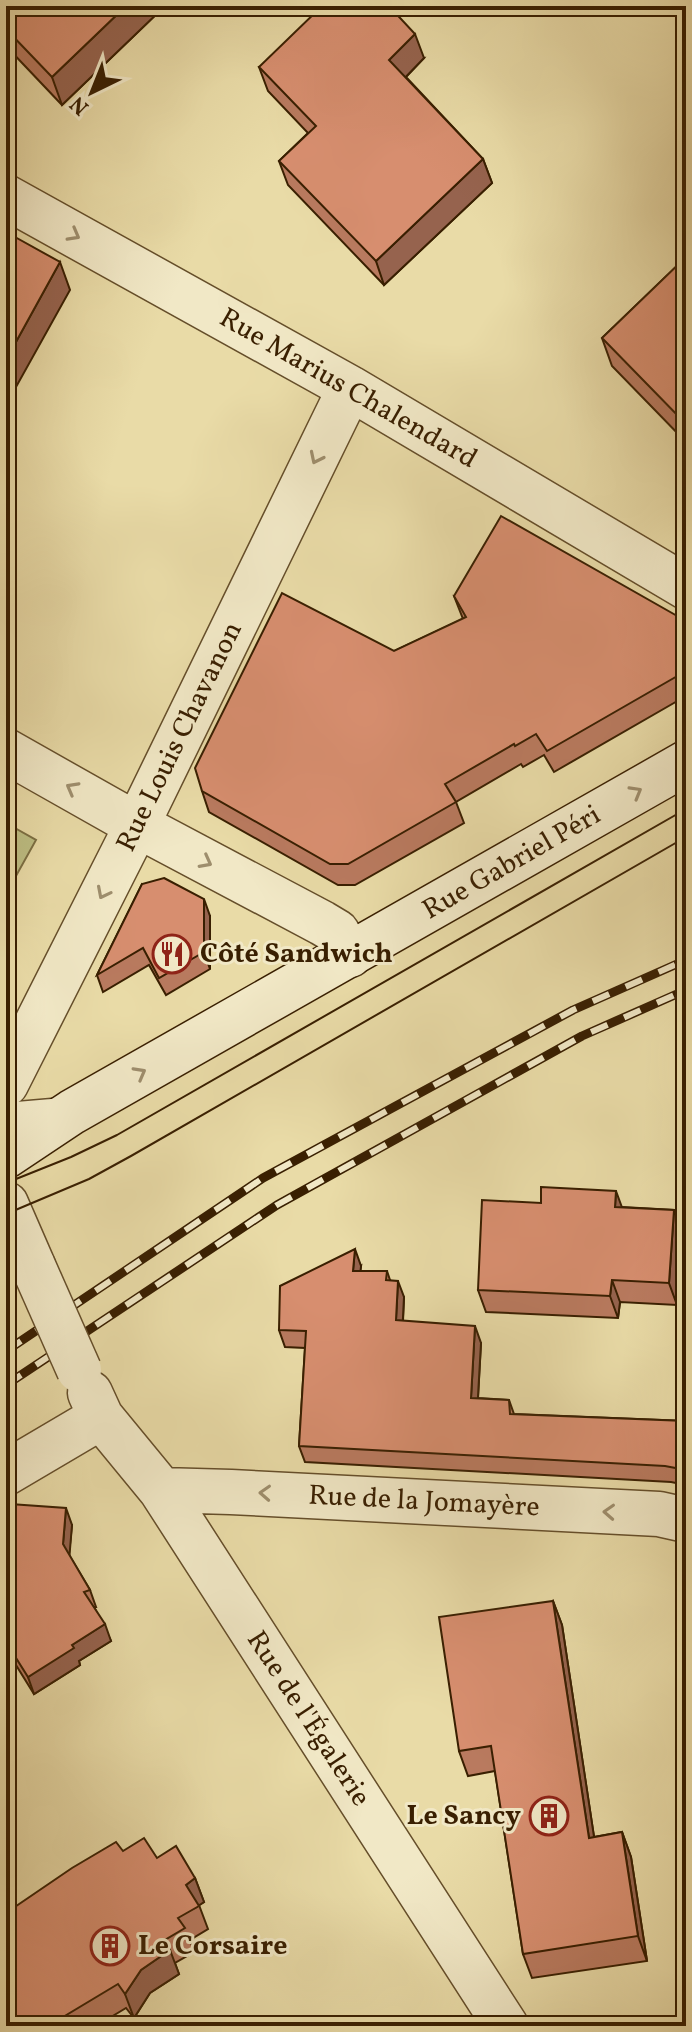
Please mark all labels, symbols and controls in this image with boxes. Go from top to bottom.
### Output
north arrow [52,52,132,132]
text: N [64,88,96,122]
one-way arrow [66,226,80,241]
street label: Rue Marius Chalendard [212,299,484,479]
one-way arrow [310,450,326,464]
street label: Rue Louis Chavanon [107,615,253,859]
one-way arrow [66,782,81,798]
one-way arrow [627,786,642,802]
street label: Rue Gabriel Péri [416,796,608,930]
one-way arrow [198,852,213,867]
one-way arrow [98,884,113,899]
restaurant icon: Côté Sandwich [151,933,193,975]
place label: Côté Sandwich [200,935,393,974]
one-way arrow [131,1068,146,1083]
street label: Rue de la Jomayère [307,1476,541,1528]
one-way arrow [258,1485,271,1502]
one-way arrow [602,1503,615,1520]
street label: Rue de l'Égalerie [237,1624,379,1814]
building icon: Le Sancy [528,1795,570,1837]
place label: Le Sancy [407,1797,521,1836]
building icon: Le Corsaire [89,1925,131,1967]
place label: Le Corsaire [138,1927,288,1966]

